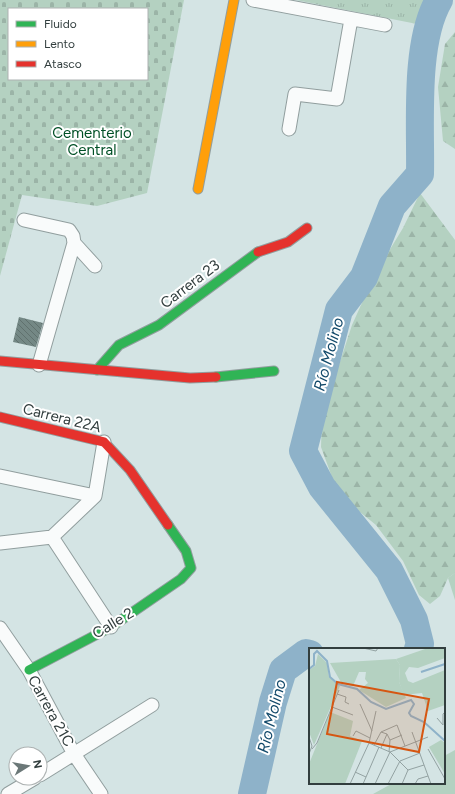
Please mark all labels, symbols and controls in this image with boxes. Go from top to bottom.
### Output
legend [8,8,148,80]
text: Fluido [44,17,77,31]
text: Lento [44,37,75,51]
text: Atasco [44,57,82,71]
park label: Cementerio Central [52,124,132,159]
street label: Carrera 23 [157,256,223,312]
water label: Río Molino [310,315,347,393]
street label: Carrera 22A [21,400,103,436]
street label: Calle 2 [89,604,137,642]
inset map [309,648,445,784]
street label: Carrera 21C [24,672,78,750]
water label: Río Molino [253,677,290,755]
north arrow [8,746,48,786]
text: N [30,759,45,770]

